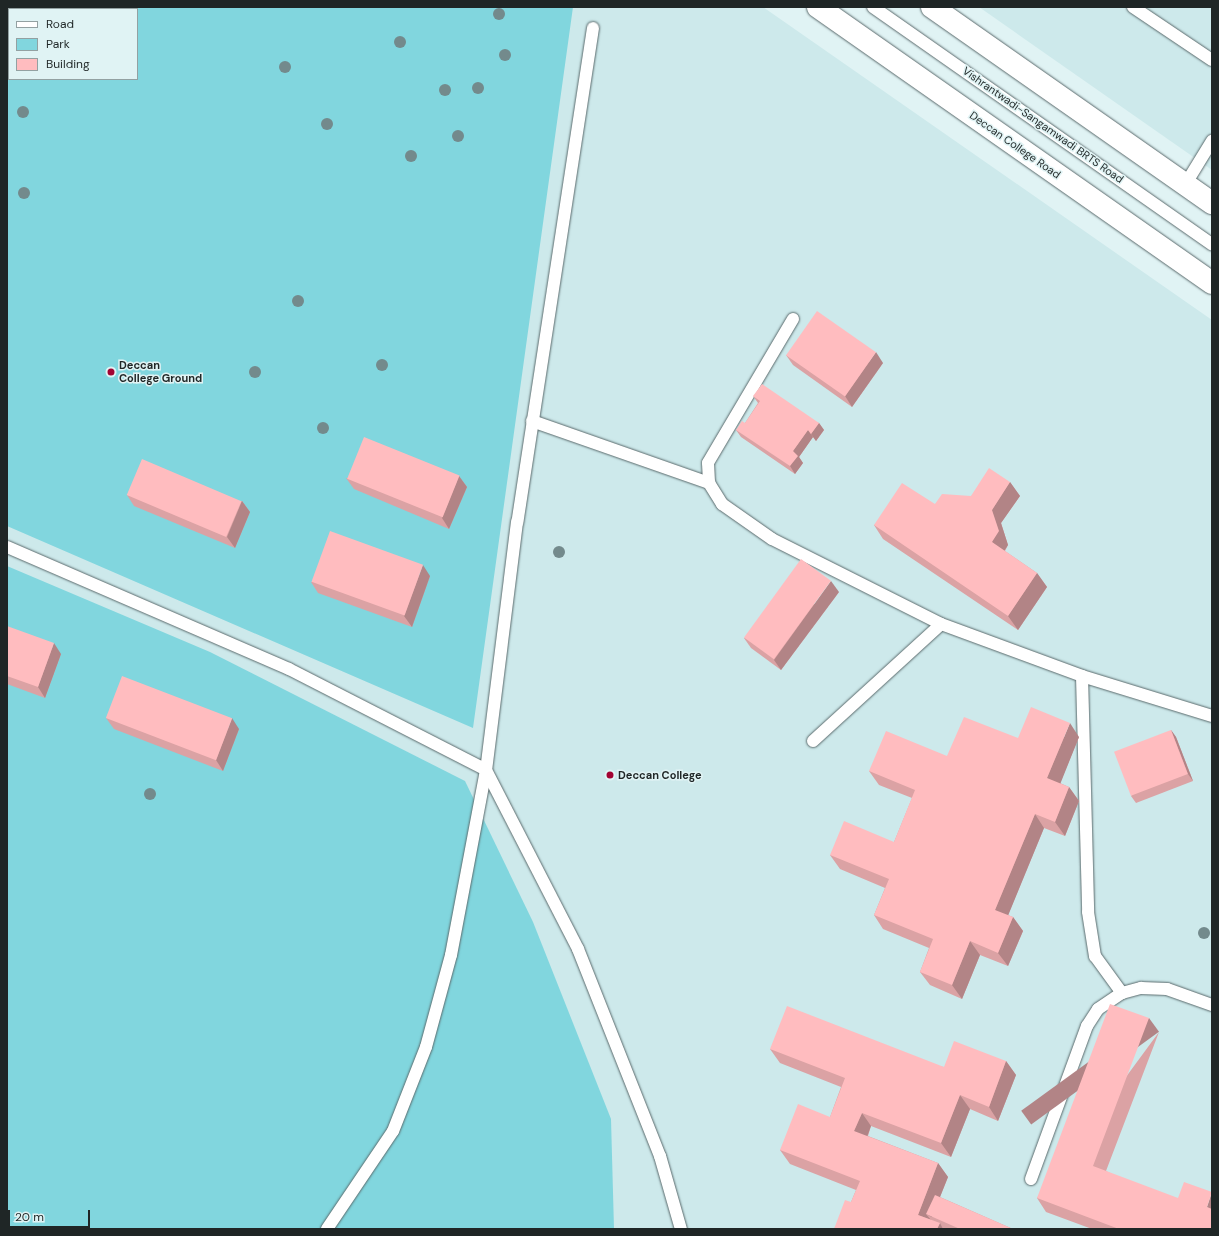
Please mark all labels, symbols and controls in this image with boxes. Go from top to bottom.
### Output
legend [8,8,138,80]
text: Road [46,16,74,32]
text: Park [46,36,70,52]
text: Building [46,56,90,72]
street label: Vishrantwadi-Sangamwadi BRTS Road [960,64,1126,186]
street label: Deccan College Road [967,109,1063,181]
place label: Deccan College Ground [119,359,202,385]
marker: Deccan College Ground [106,367,116,377]
place label: Deccan College [618,768,702,782]
marker: Deccan College [605,770,615,780]
scale bar [10,1202,92,1228]
text: 20 m [15,1209,44,1225]

